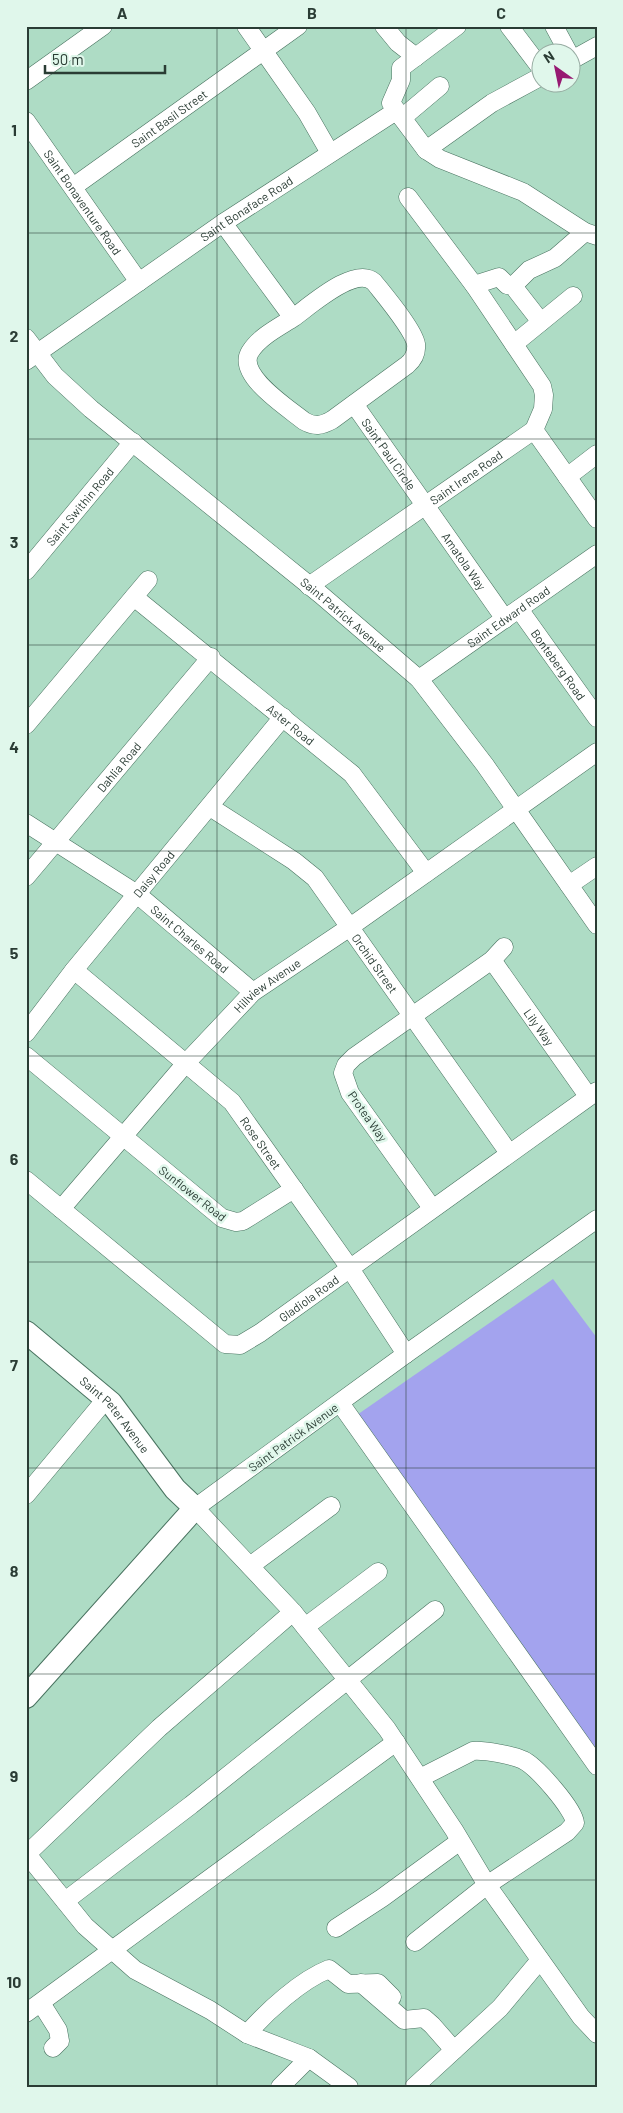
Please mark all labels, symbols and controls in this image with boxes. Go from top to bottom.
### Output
text: A [117,3,128,22]
text: B [307,3,317,22]
text: C [496,3,506,22]
scale bar [45,42,165,74]
north arrow [530,42,580,92]
text: N [540,47,557,66]
text: 50 m [52,50,84,68]
street label: Saint Basil Street [128,86,210,150]
text: 1 [11,120,17,139]
street label: Saint Bonaventure Road [41,147,124,257]
street label: Saint Bonaface Road [197,173,295,244]
text: 2 [10,326,19,345]
street label: Saint Paul Circle [359,415,419,492]
street label: Saint Irene Road [427,447,505,507]
street label: Saint Swithin Road [43,464,116,548]
street label: Amatola Way [439,530,490,593]
text: 3 [10,532,18,551]
street label: Saint Patrick Avenue [298,574,389,654]
street label: Saint Edward Road [464,583,552,650]
street label: Bonteberg Road [529,626,589,702]
street label: Aster Road [264,701,317,748]
text: 4 [9,737,19,756]
street label: Dahlia Road [94,739,144,795]
street label: Daisy Road [130,848,177,900]
street label: Saint Charles Road [148,902,232,975]
street label: Orchid Street [349,931,401,995]
text: 5 [10,943,19,962]
street label: Hillview Avenue [231,955,303,1015]
street label: Lily Way [521,1006,557,1049]
street label: Protea Way [345,1088,391,1144]
street label: Rose Street [238,1114,284,1172]
text: 6 [10,1149,19,1168]
street label: Sunflower Road [157,1162,229,1224]
street label: Gladiola Road [276,1272,341,1324]
text: 7 [10,1355,18,1374]
street label: Saint Peter Avenue [77,1373,153,1456]
street label: Saint Patrick Avenue [246,1400,340,1474]
text: 8 [10,1561,19,1580]
text: 9 [10,1766,18,1785]
text: 10 [7,1972,21,1991]

